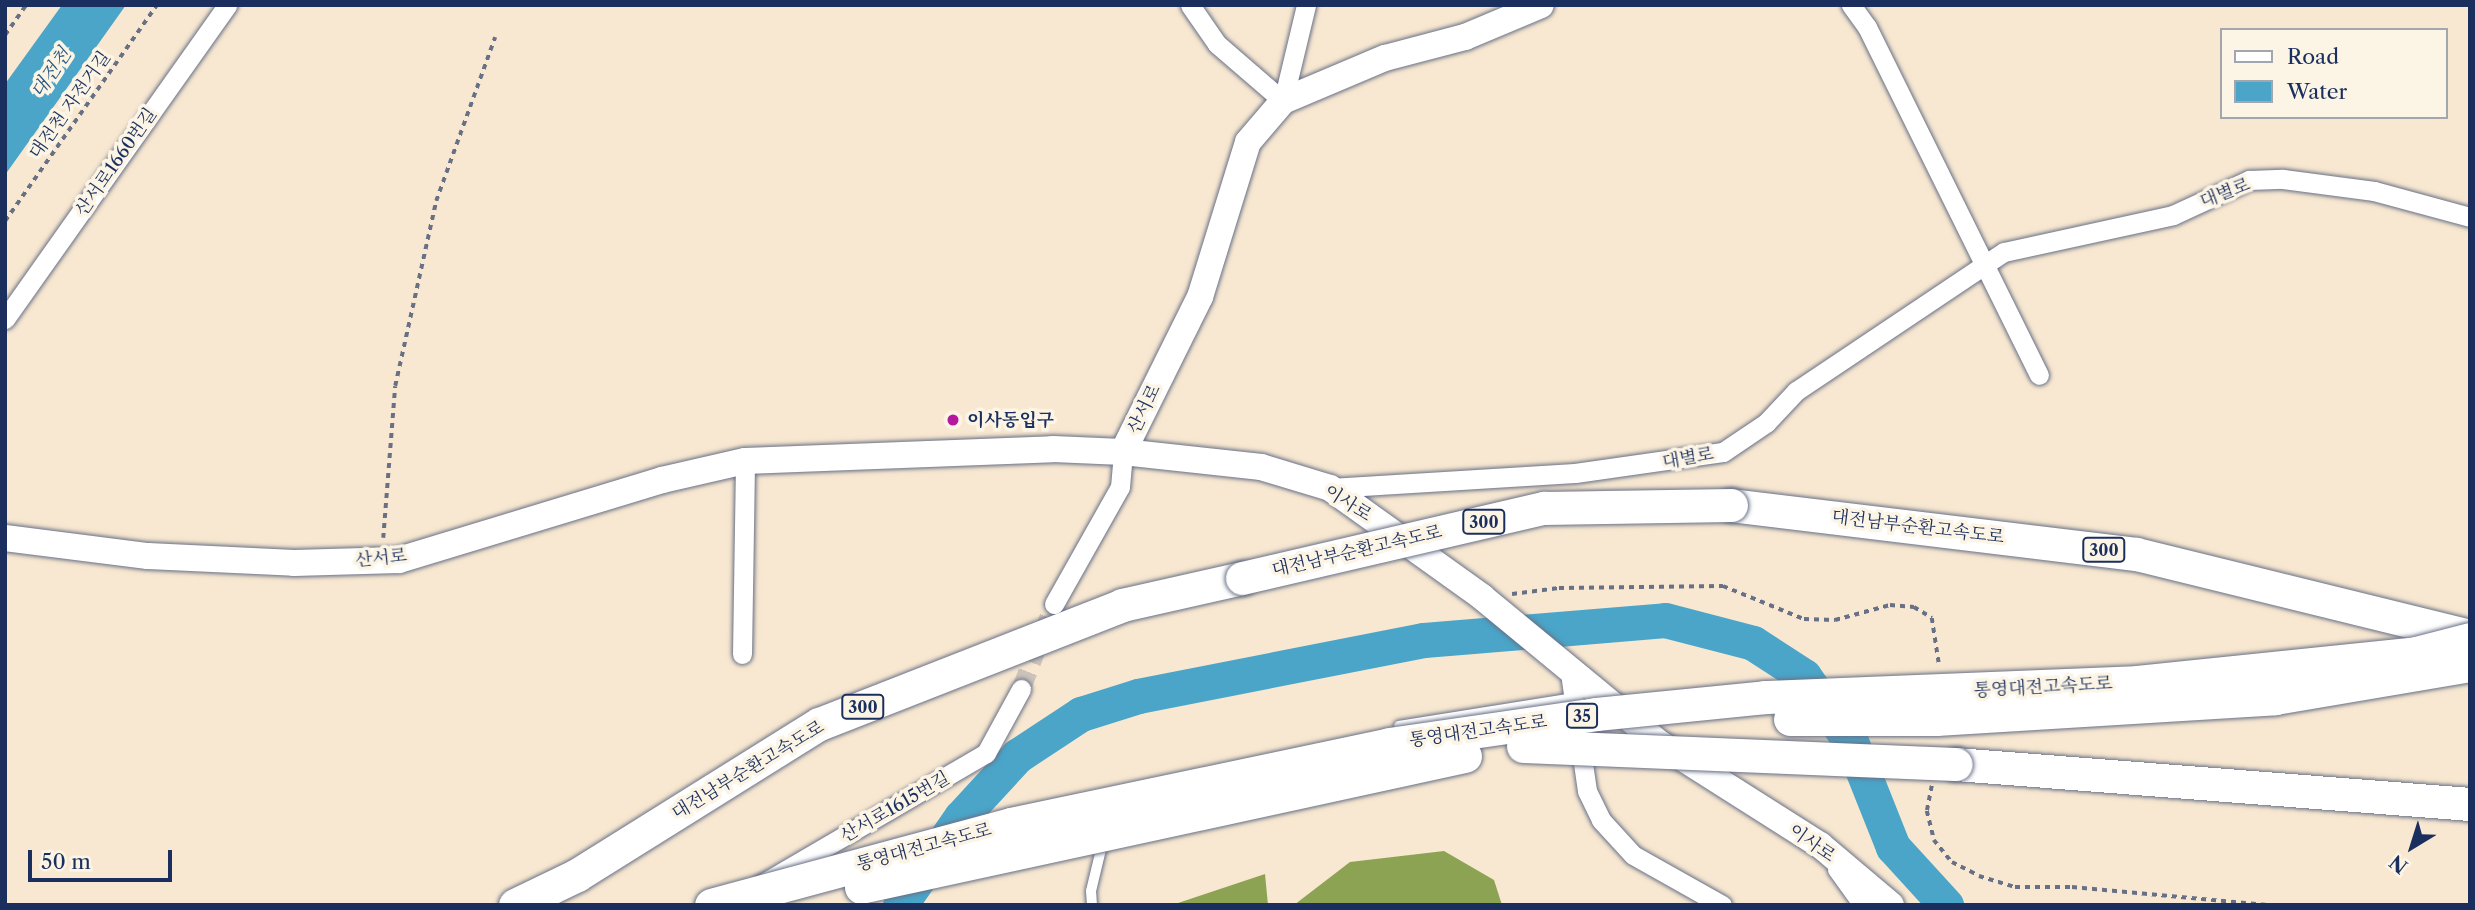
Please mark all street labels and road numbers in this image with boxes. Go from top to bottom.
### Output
street label: 대전천 자전거길 [25,47,115,163]
street label: 산서로1660번길 [71,104,161,220]
street label: 대별로 [2197,174,2253,212]
street label: 산서로 [1123,381,1165,437]
street label: 대별로 [1660,443,1716,473]
street label: 이사로 [1320,480,1376,526]
street label: 대전남부순환고속도로 [1830,506,2006,548]
road number: 300 [1461,509,1507,534]
street label: 대전남부순환고속도로 [1270,521,1444,581]
road number: 300 [2081,538,2127,562]
street label: 산서로 [354,545,408,571]
street label: 통영대전고속도로 [1973,673,2113,701]
road number: 300 [840,694,886,720]
road number: 35 [1564,704,1600,729]
street label: 통영대전고속도로 [1408,711,1548,751]
street label: 대전남부순환고속도로 [668,716,828,824]
street label: 산서로1615번길 [837,767,953,847]
street label: 통영대전고속도로 [854,819,994,875]
street label: 이사로 [1784,819,1840,867]

